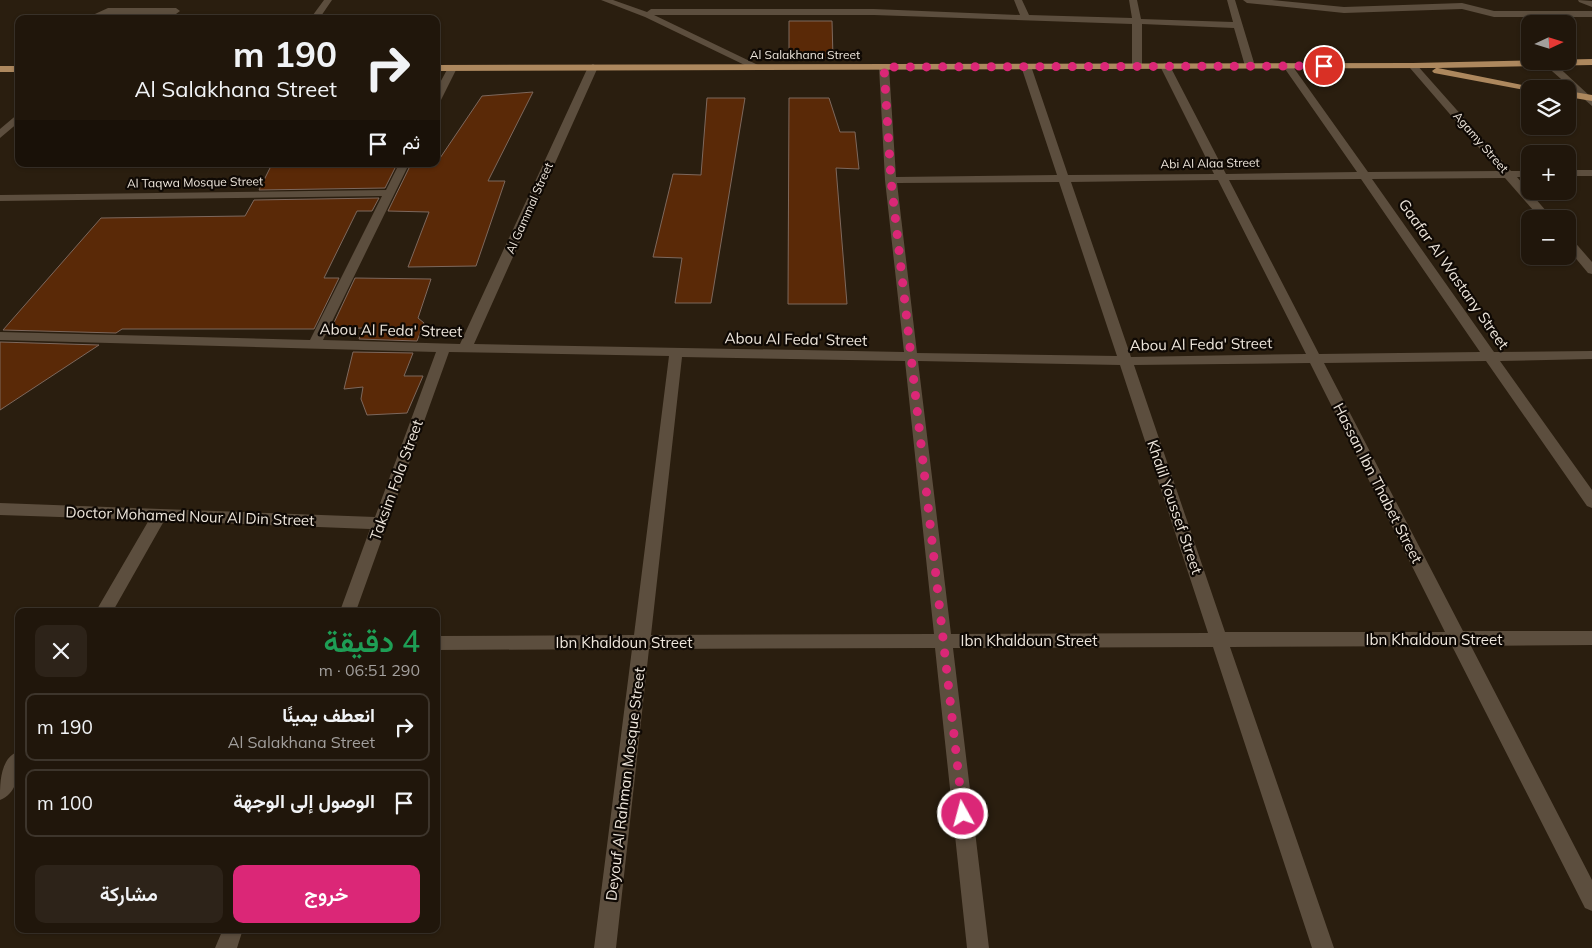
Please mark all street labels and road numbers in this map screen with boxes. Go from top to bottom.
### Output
street label: Al Salakhana Street [750,47,860,62]
street label: Agamy Street [1450,108,1512,176]
street label: Abi Al Alaa Street [1160,155,1260,171]
street label: Al Gammal Street [502,160,556,256]
street label: Al Taqwa Mosque Street [127,173,263,191]
street label: Gaafar Al Wastany Street [1395,195,1513,353]
street label: Abou Al Feda' Street [320,319,462,341]
street label: Abou Al Feda' Street [725,328,867,350]
street label: Abou Al Feda' Street [1130,333,1272,355]
street label: Hassan Ibn Thabet Street [1329,400,1427,566]
street label: Taksim Fola Street [365,417,427,543]
street label: Khalil Youssef Street [1143,437,1207,577]
street label: Doctor Mohamed Nour Al Din Street [65,502,315,530]
street label: Ibn Khaldoun Street [1366,630,1502,649]
street label: Ibn Khaldoun Street [961,631,1097,650]
street label: Ibn Khaldoun Street [556,633,692,652]
street label: Deyouf Al Rahman Mosque Street [601,666,649,902]

